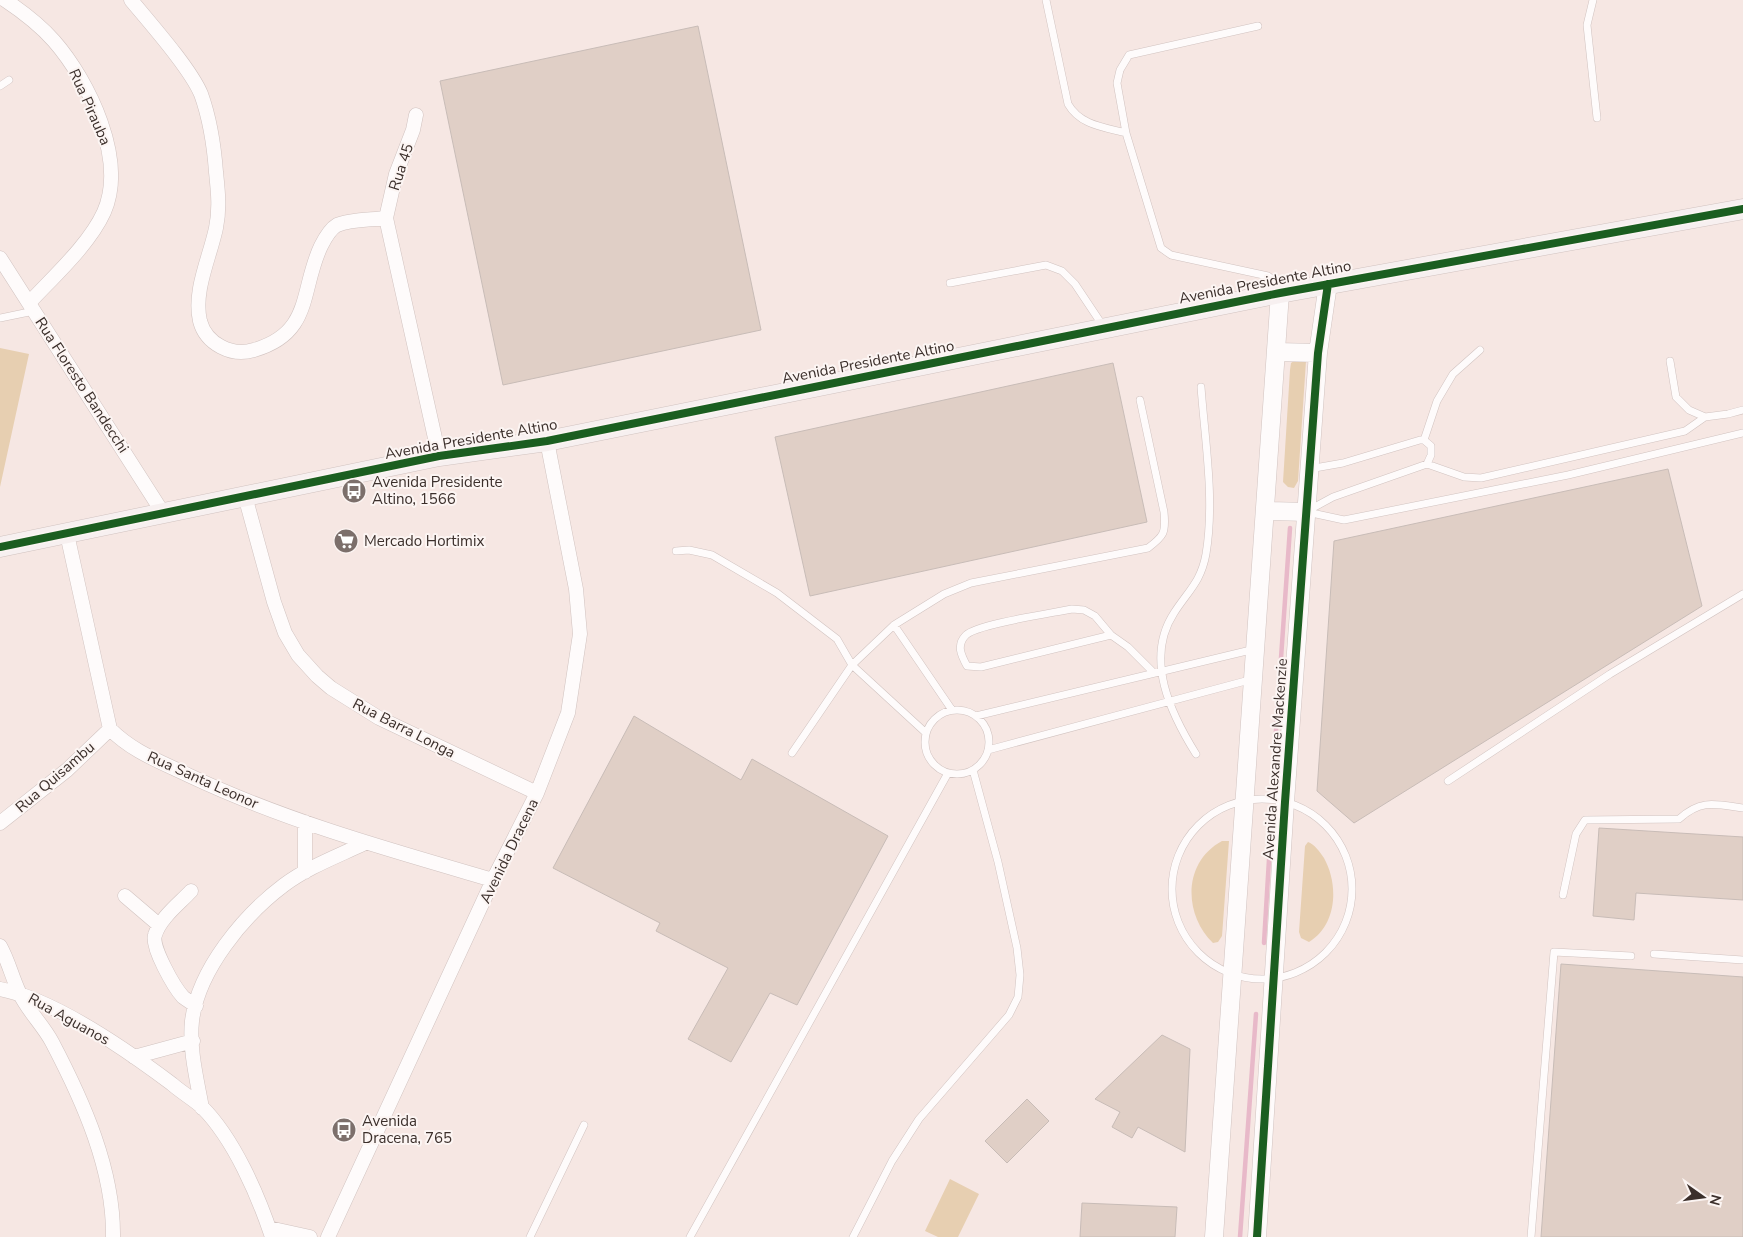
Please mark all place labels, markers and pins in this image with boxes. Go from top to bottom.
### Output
place label: Avenida Presidente Altino, 1566 [372,472,502,509]
bus stop icon: Avenida Presidente Altino, 1566 [341,478,367,504]
supermarket icon: Mercado Hortimix [333,528,359,554]
place label: Mercado Hortimix [364,531,484,551]
place label: Avenida Dracena, 765 [362,1111,452,1148]
bus stop icon: Avenida Dracena, 765 [331,1117,357,1143]

